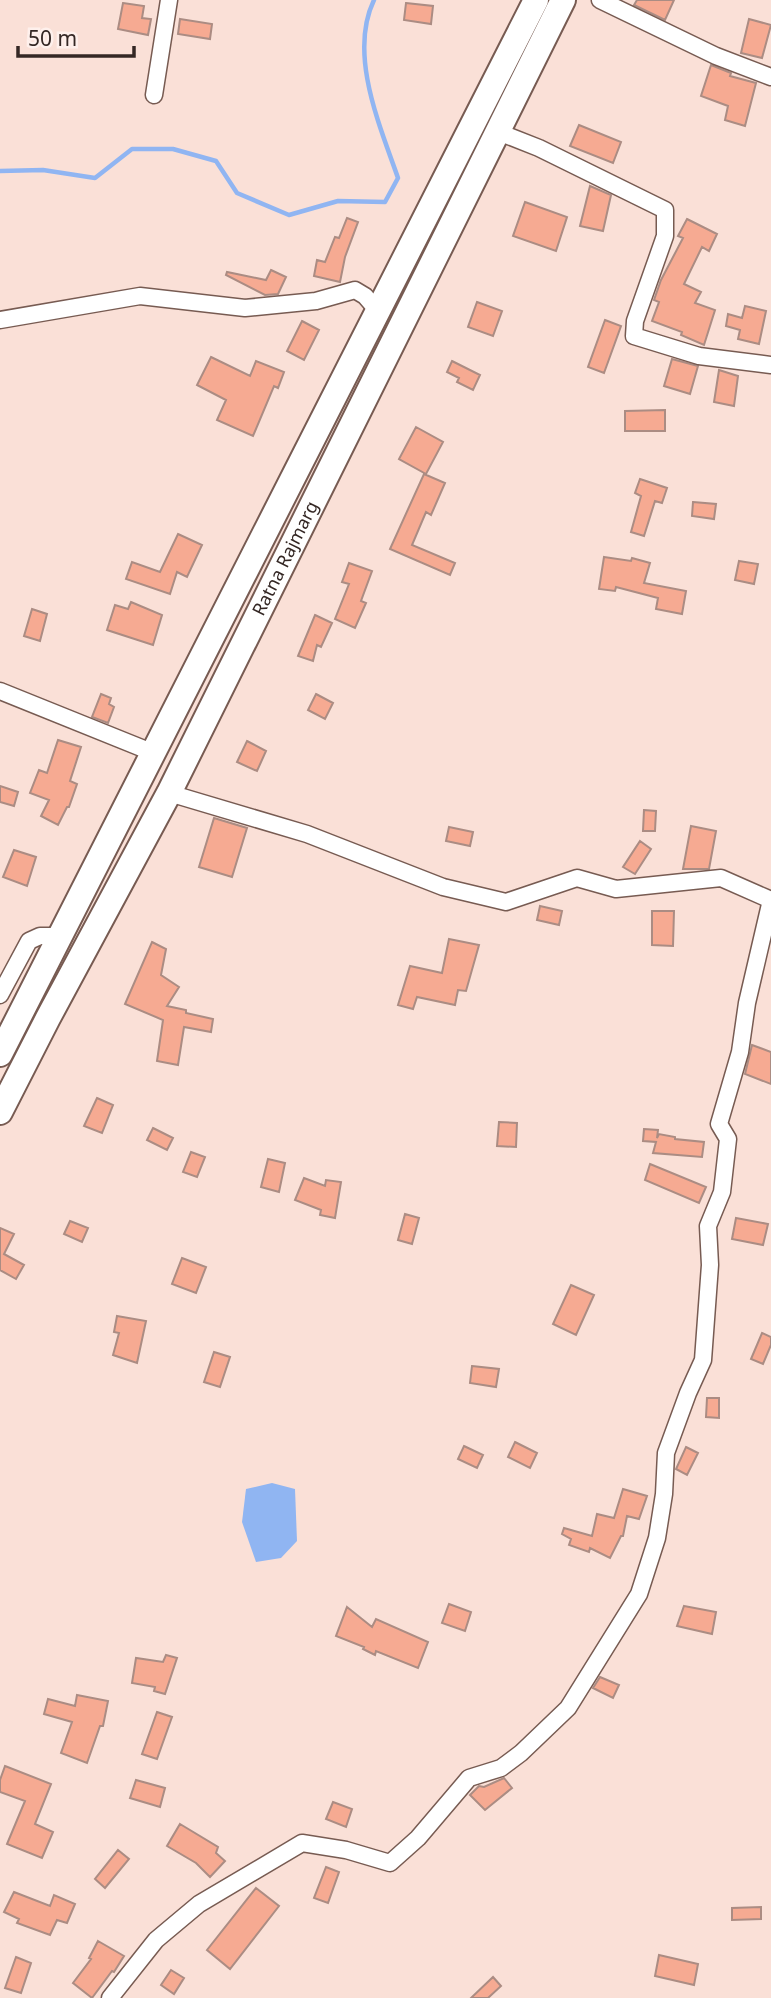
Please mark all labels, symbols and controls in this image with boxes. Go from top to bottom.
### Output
scale bar [18,14,133,58]
text: 50 m [28,24,77,52]
street label: Ratna Rajmarg [246,497,323,619]

